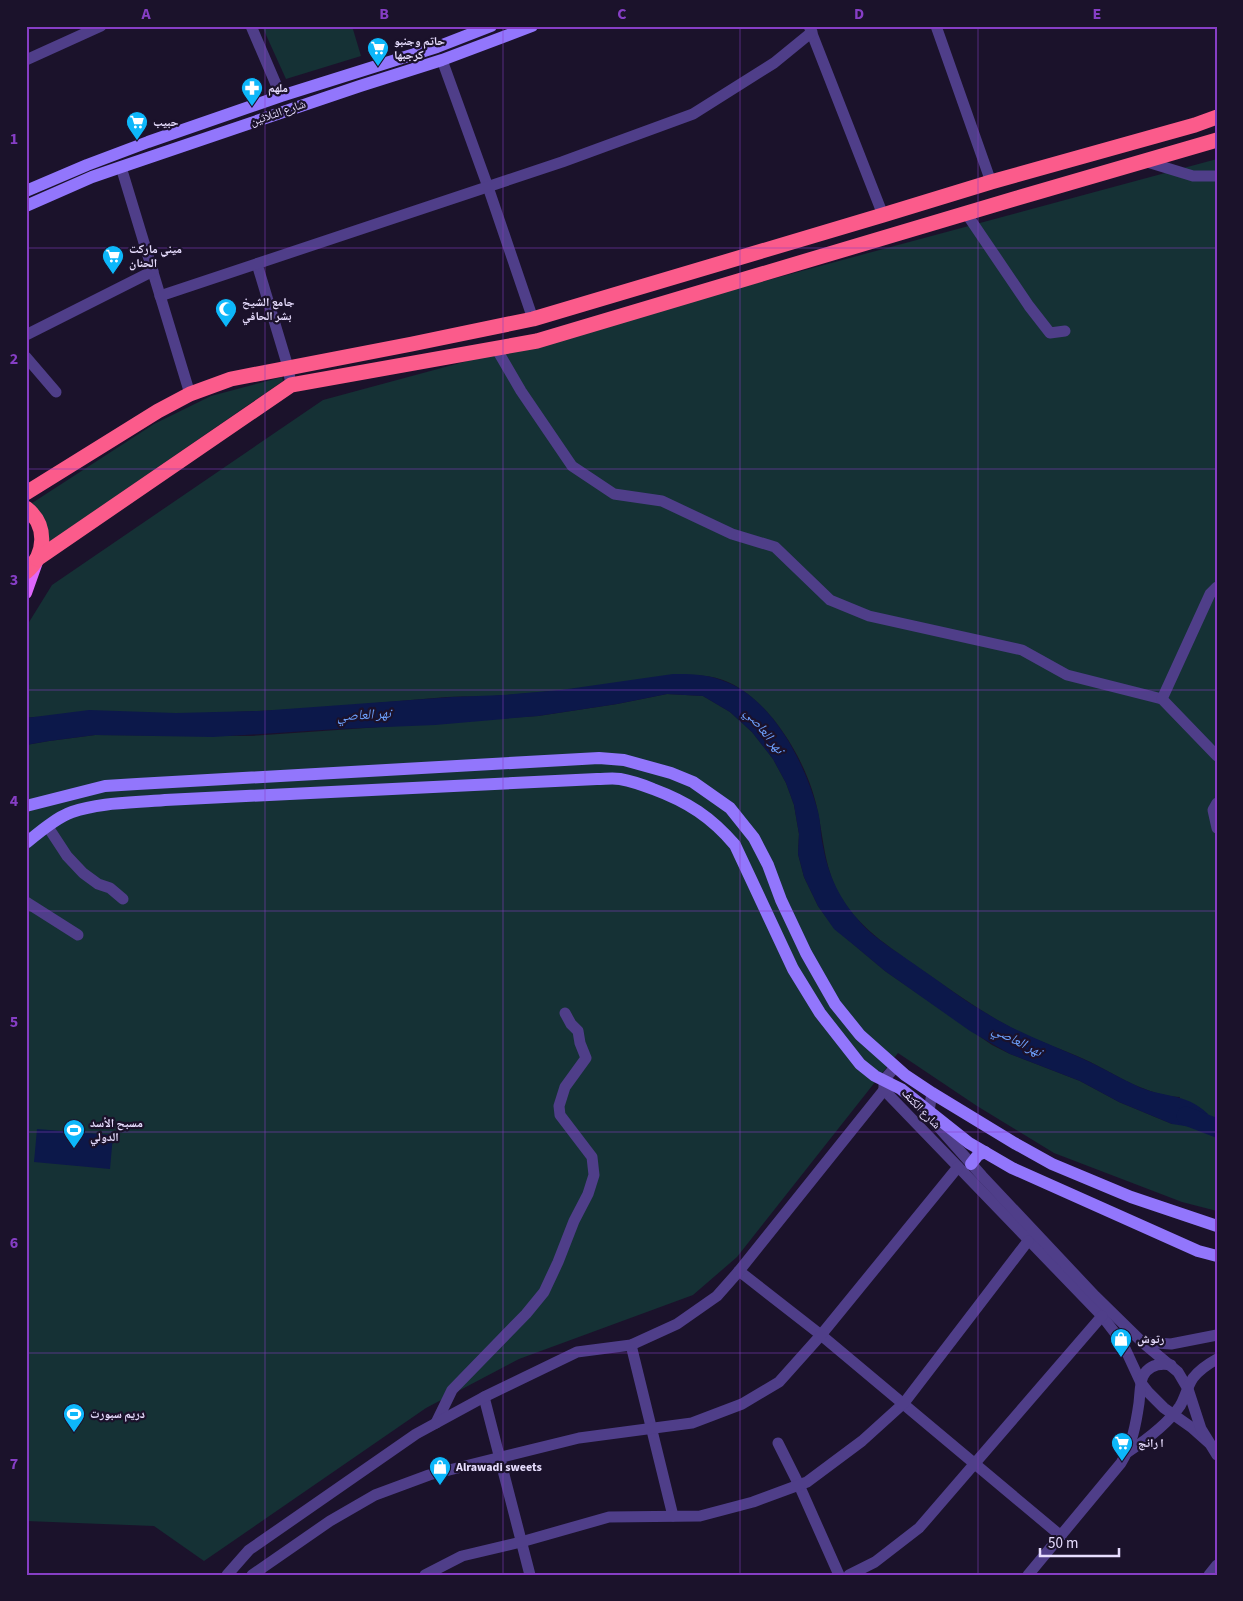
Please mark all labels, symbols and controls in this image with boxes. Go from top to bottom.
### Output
text: A [140,3,151,25]
text: B [379,3,389,25]
text: C [617,3,627,25]
text: D [854,3,864,25]
text: E [1093,3,1101,25]
place label: حاتم وجنبو كرجبها [394,33,445,64]
supermarket icon: حاتم وجنبو كرجبها [366,36,390,67]
pharmacy icon: ملهم [240,76,264,107]
place label: ملهم [268,80,288,97]
street label: شارع الثلاثين [248,96,308,130]
supermarket icon: حبيب [125,110,149,141]
place label: حبيب [153,114,179,131]
text: 1 [10,128,18,150]
place label: ميني ماركت الحنان [129,241,182,272]
supermarket icon: ميني ماركت الحنان [101,244,125,275]
place label: جامع الشيخ بشر الحافي [242,294,295,325]
mosque icon: جامع الشيخ بشر الحافي [214,297,238,328]
text: 2 [10,348,18,370]
text: 3 [10,569,18,591]
water label: نهر العاصي [337,703,394,727]
water label: نهر العاصي [739,704,790,760]
text: 4 [10,790,19,812]
text: 5 [10,1011,18,1033]
water label: نهر العاصي [988,1020,1047,1064]
street label: شارع الكتف [897,1085,945,1133]
place label: مسبح الأسد الدولي [90,1115,143,1146]
sports icon: مسبح الأسد الدولي [62,1118,86,1149]
text: 6 [10,1232,18,1254]
shop icon: رتوش [1109,1327,1133,1358]
place label: رتوش [1137,1331,1165,1348]
sports icon: دريم سبورت [62,1402,86,1433]
place label: دريم سبورت [90,1406,145,1423]
supermarket icon: ا رانج [1110,1431,1134,1462]
place label: ا رانج [1138,1435,1164,1452]
text: 7 [10,1453,18,1475]
shop icon: Alrawadi sweets [428,1455,452,1486]
place label: Alrawadi sweets [455,1459,542,1476]
scale bar [1040,1526,1119,1558]
text: 50 m [1048,1533,1078,1554]

